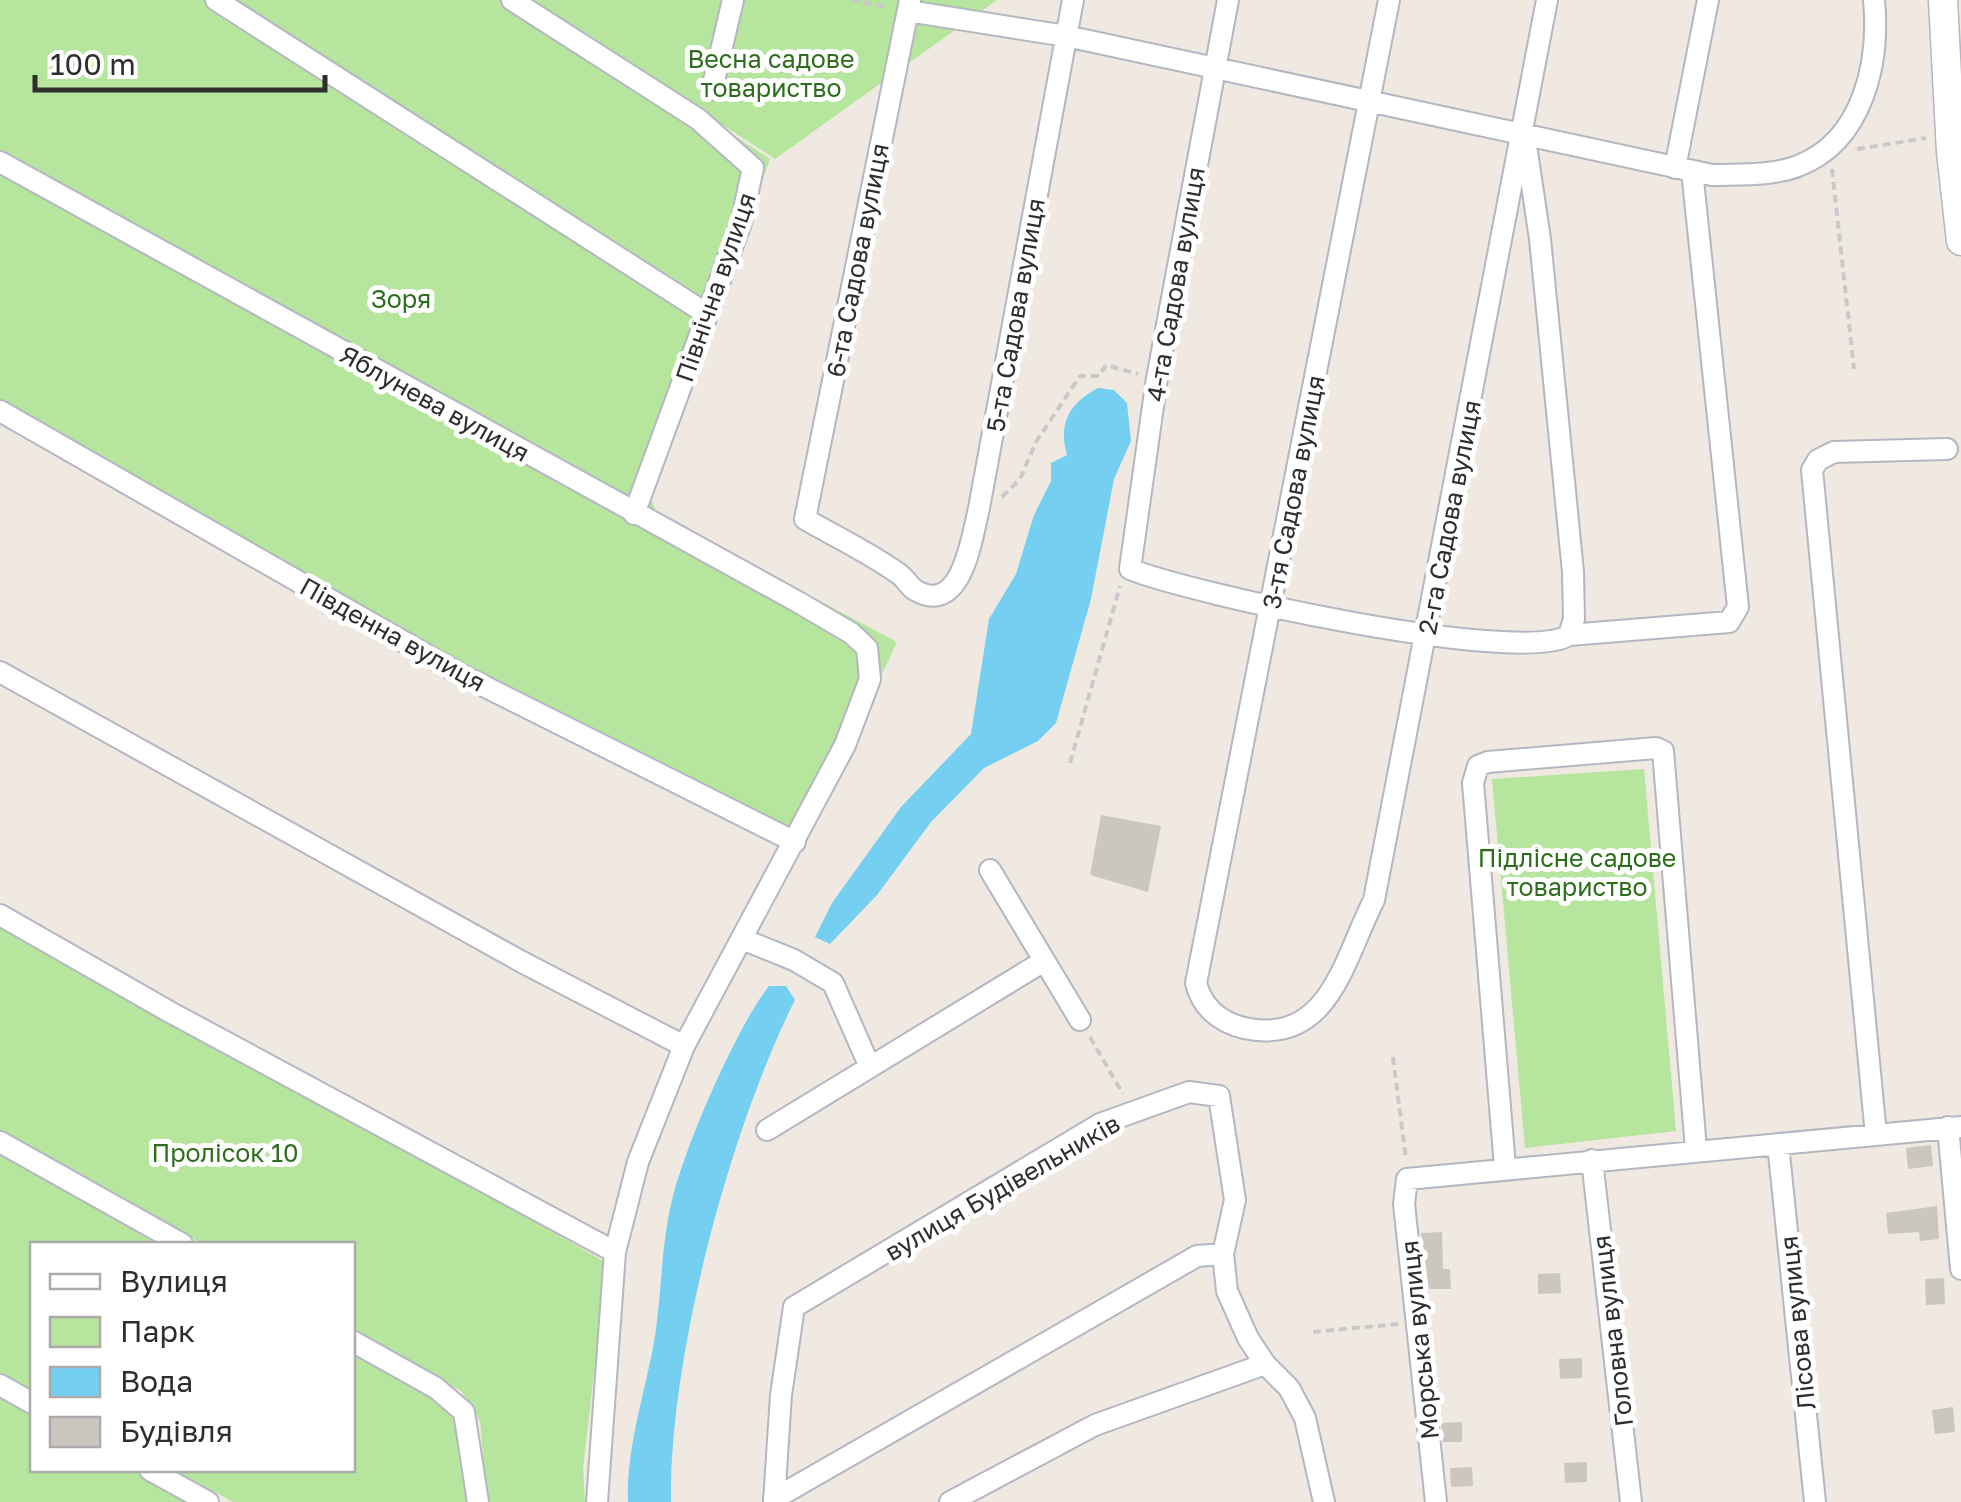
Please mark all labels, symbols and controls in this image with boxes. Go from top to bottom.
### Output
scale bar [35,30,325,92]
park label: Весна садове товариство [687,43,855,103]
text: 100 m [50,46,136,82]
street label: 6-та Садова вулиця [819,140,895,380]
street label: 4-та Садова вулиця [1139,164,1211,404]
street label: Північна вулиця [668,188,762,386]
street label: 5-та Садова вулиця [979,196,1051,434]
park label: Зоря [371,283,431,314]
street label: Яблунева вулиця [335,338,535,468]
street label: 3-тя Садова вулиця [1255,373,1331,611]
street label: 2-га Садова вулиця [1411,397,1487,637]
street label: Південна вулиця [295,570,491,698]
park label: Підлісне садове товариство [1478,842,1676,902]
street label: вулиця Будівельників [879,1107,1125,1267]
park label: Пролісок 10 [151,1137,299,1168]
street label: Головна вулиця [1585,1234,1639,1428]
street label: Лісова вулиця [1772,1235,1822,1411]
street label: Морська вулиця [1393,1239,1445,1441]
legend [30,1242,355,1472]
text: Вулиця [120,1263,228,1299]
text: Парк [120,1313,195,1349]
text: Вода [120,1363,193,1399]
text: Будівля [120,1413,233,1449]

